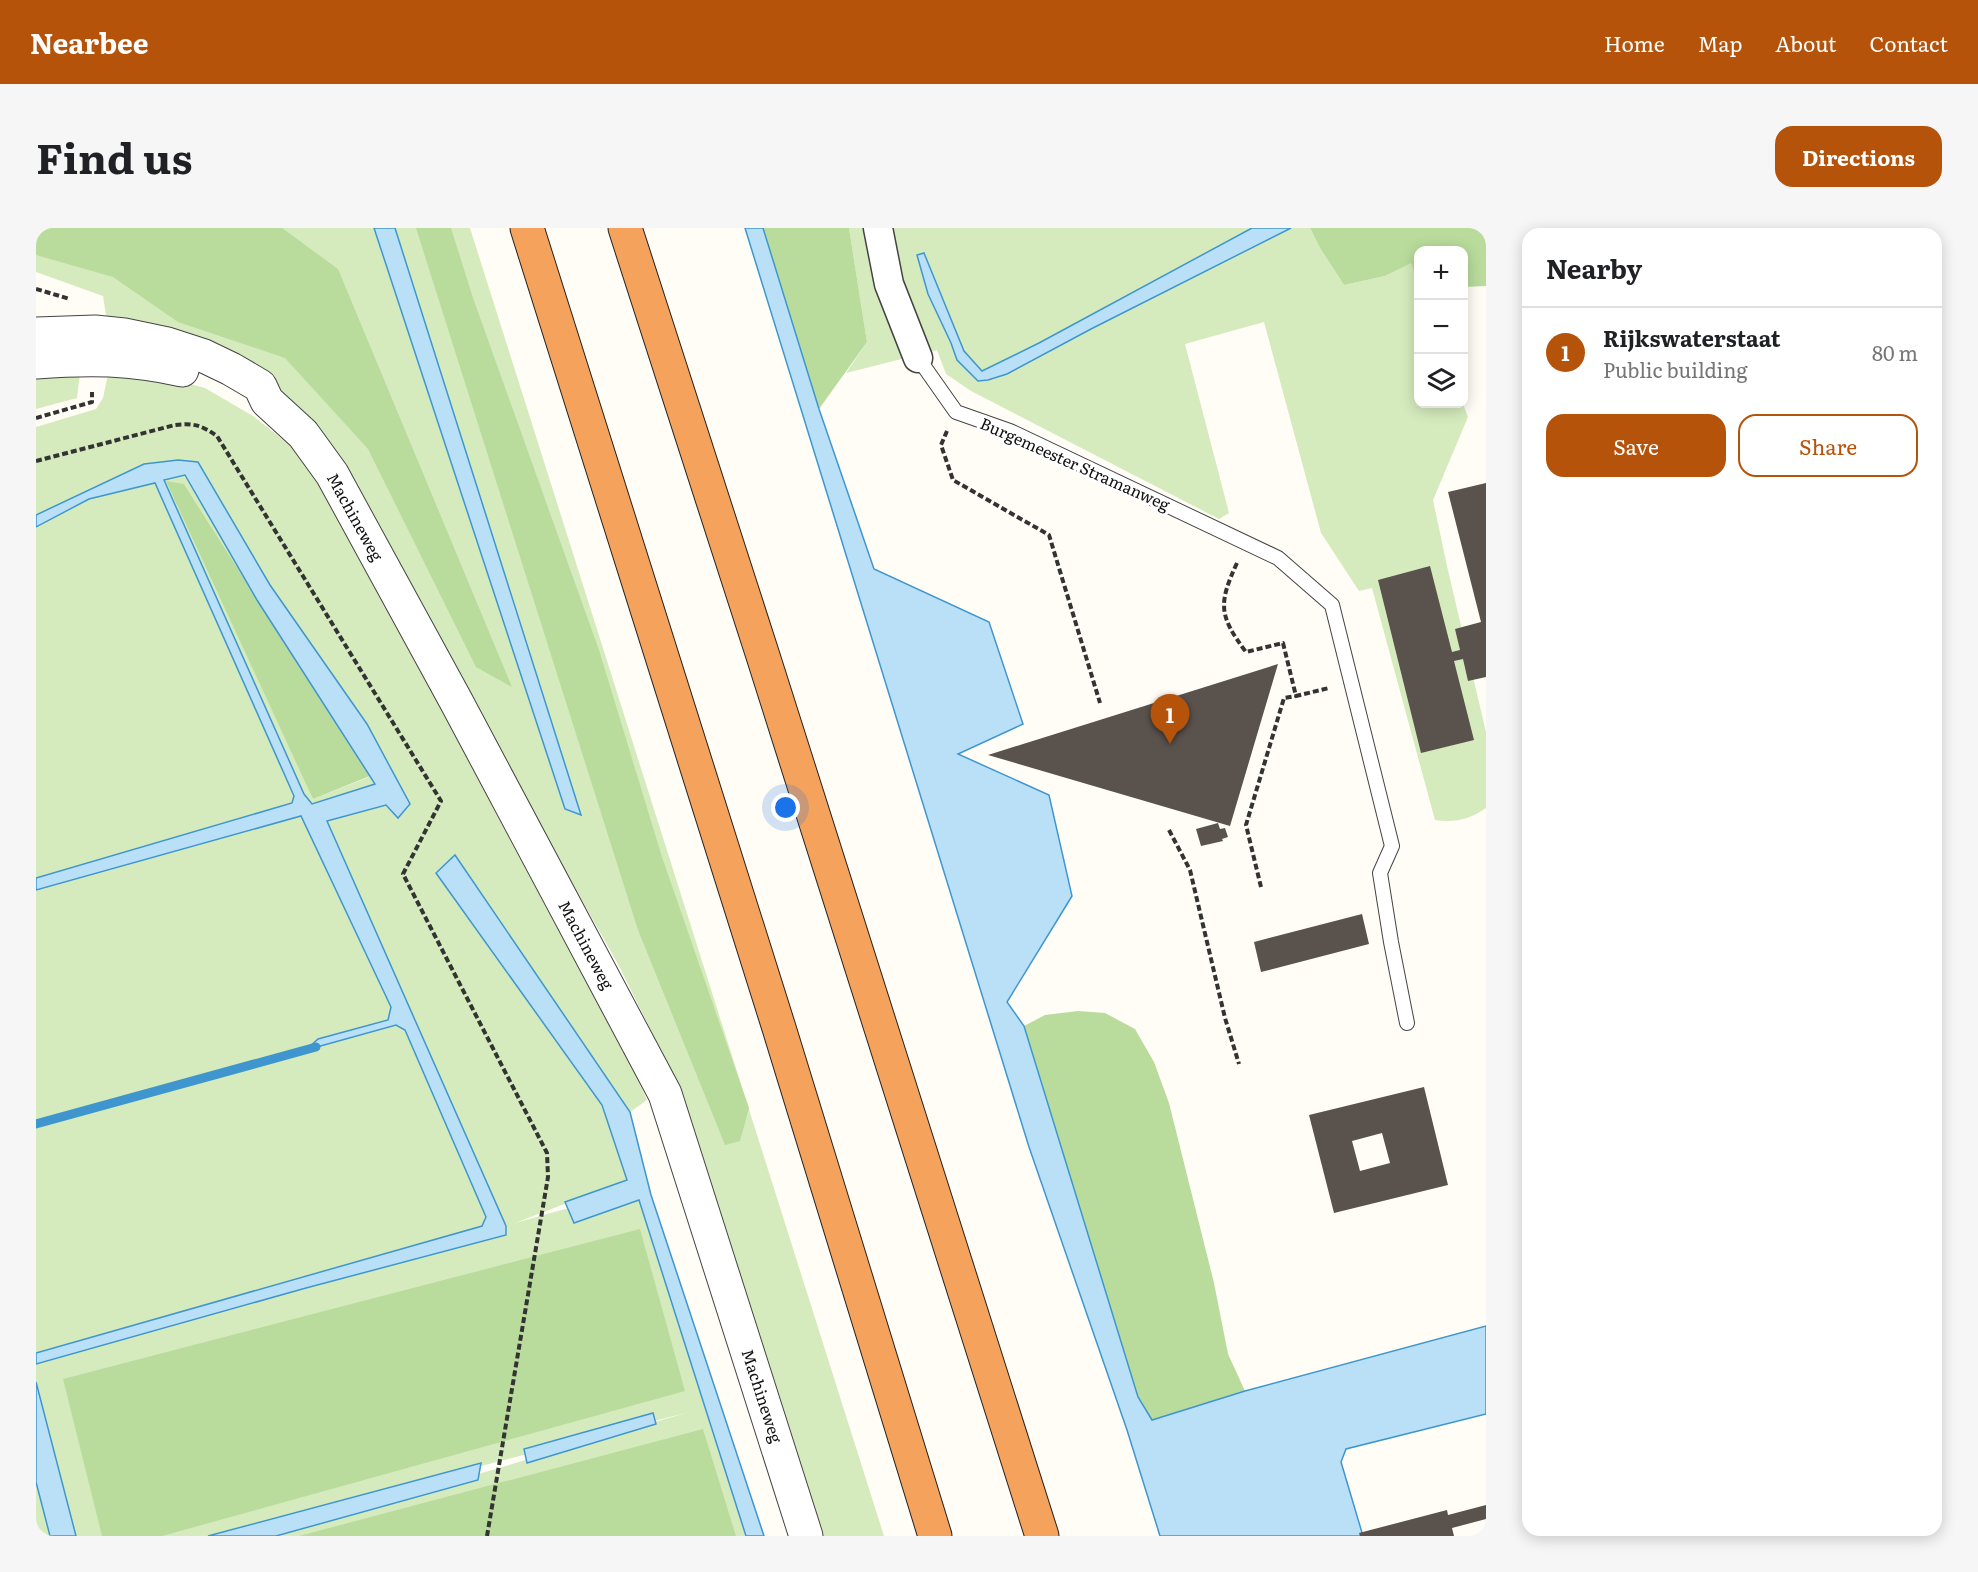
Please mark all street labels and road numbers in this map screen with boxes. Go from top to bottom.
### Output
street label: Burgemeester Stramanweg [977,410,1174,516]
street label: Machineweg [322,468,390,565]
street label: Machineweg [553,896,620,993]
street label: Machineweg [736,1346,789,1446]

